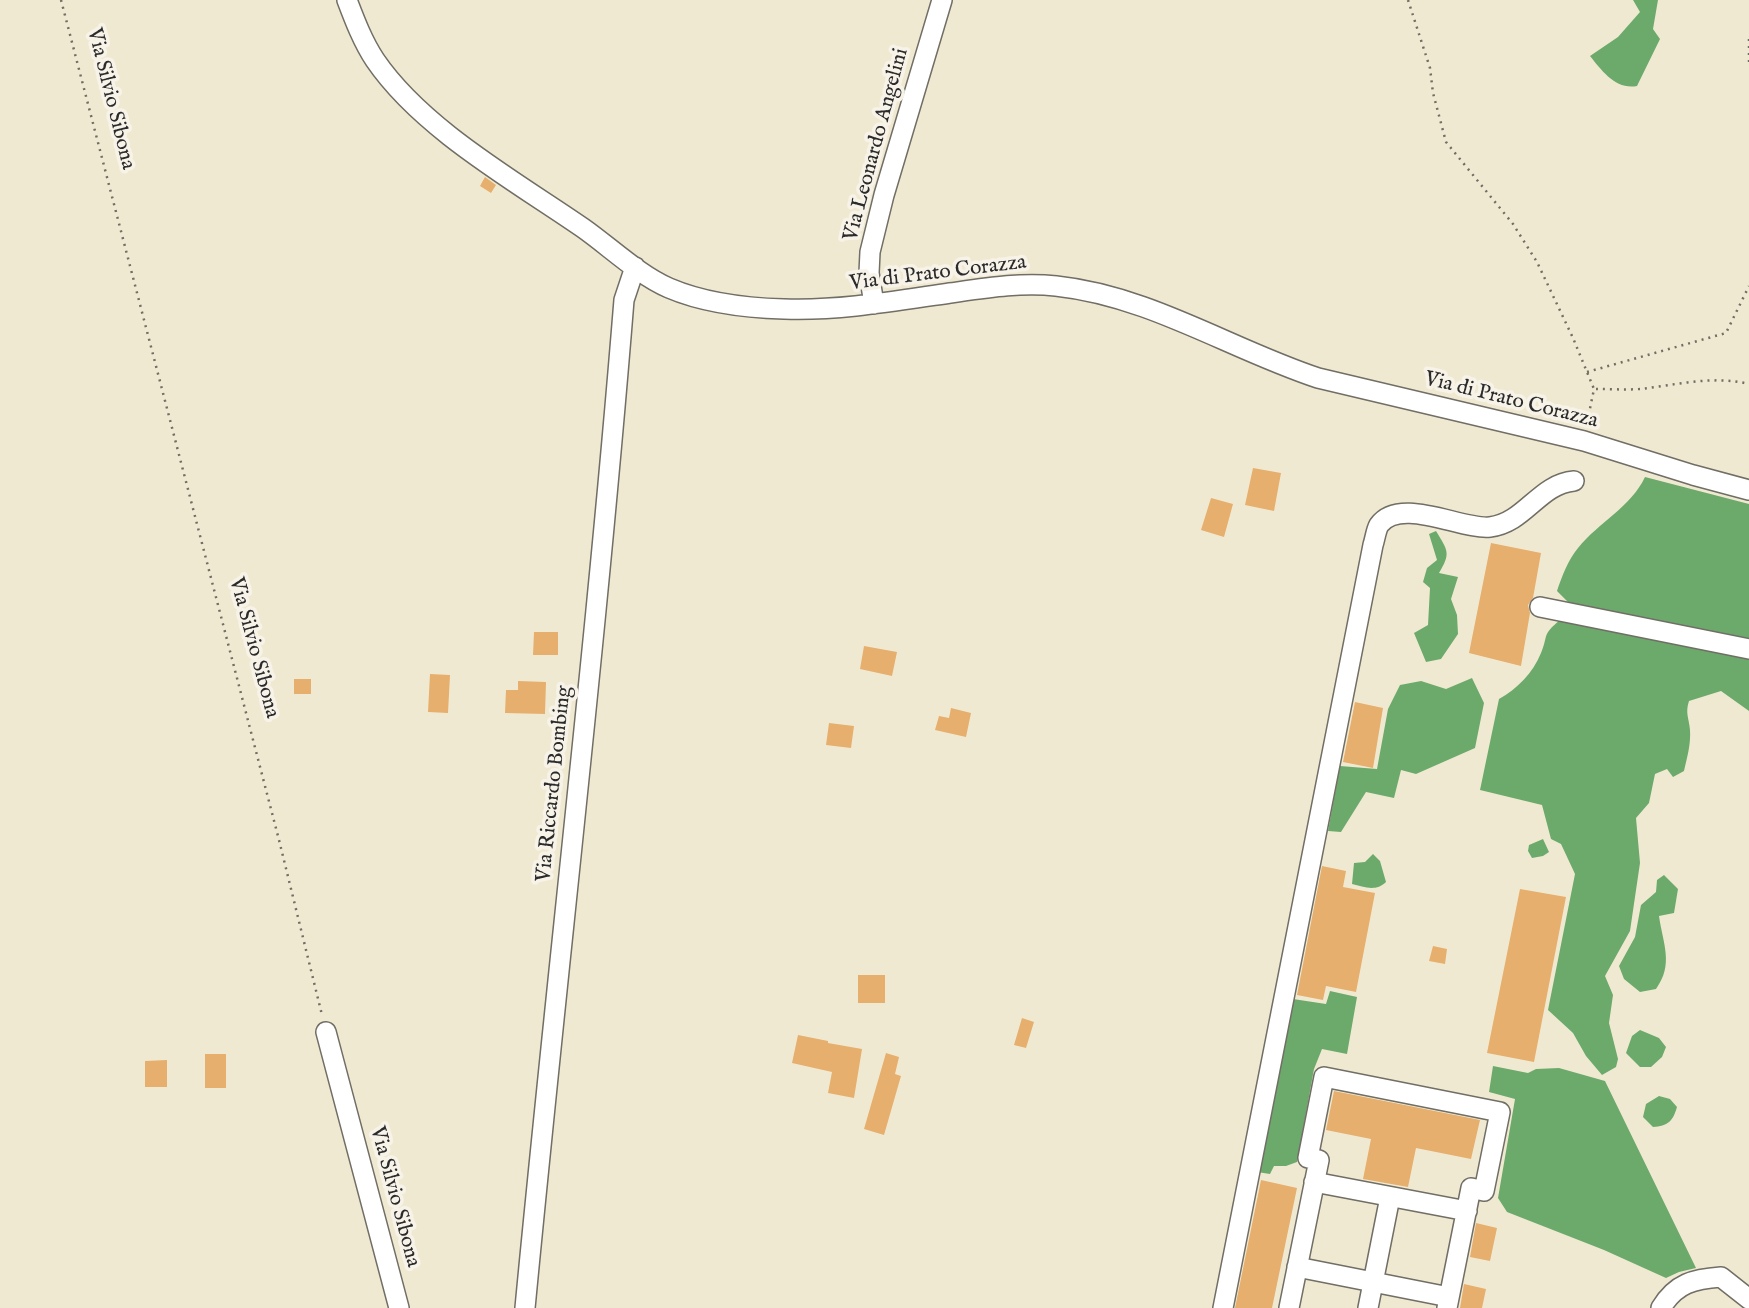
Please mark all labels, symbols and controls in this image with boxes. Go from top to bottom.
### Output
street label: Via Silvio Sibona [80,26,140,172]
street label: Via Leonardo Angelini [839,46,915,244]
street label: Via di Prato Corazza [848,251,1028,297]
street label: Via di Prato Corazza [1422,367,1600,435]
street label: Via Silvio Sibona [222,575,284,721]
street label: Via Riccardo Bombing [532,685,578,883]
street label: Via Silvio Sibona [363,1124,425,1270]

